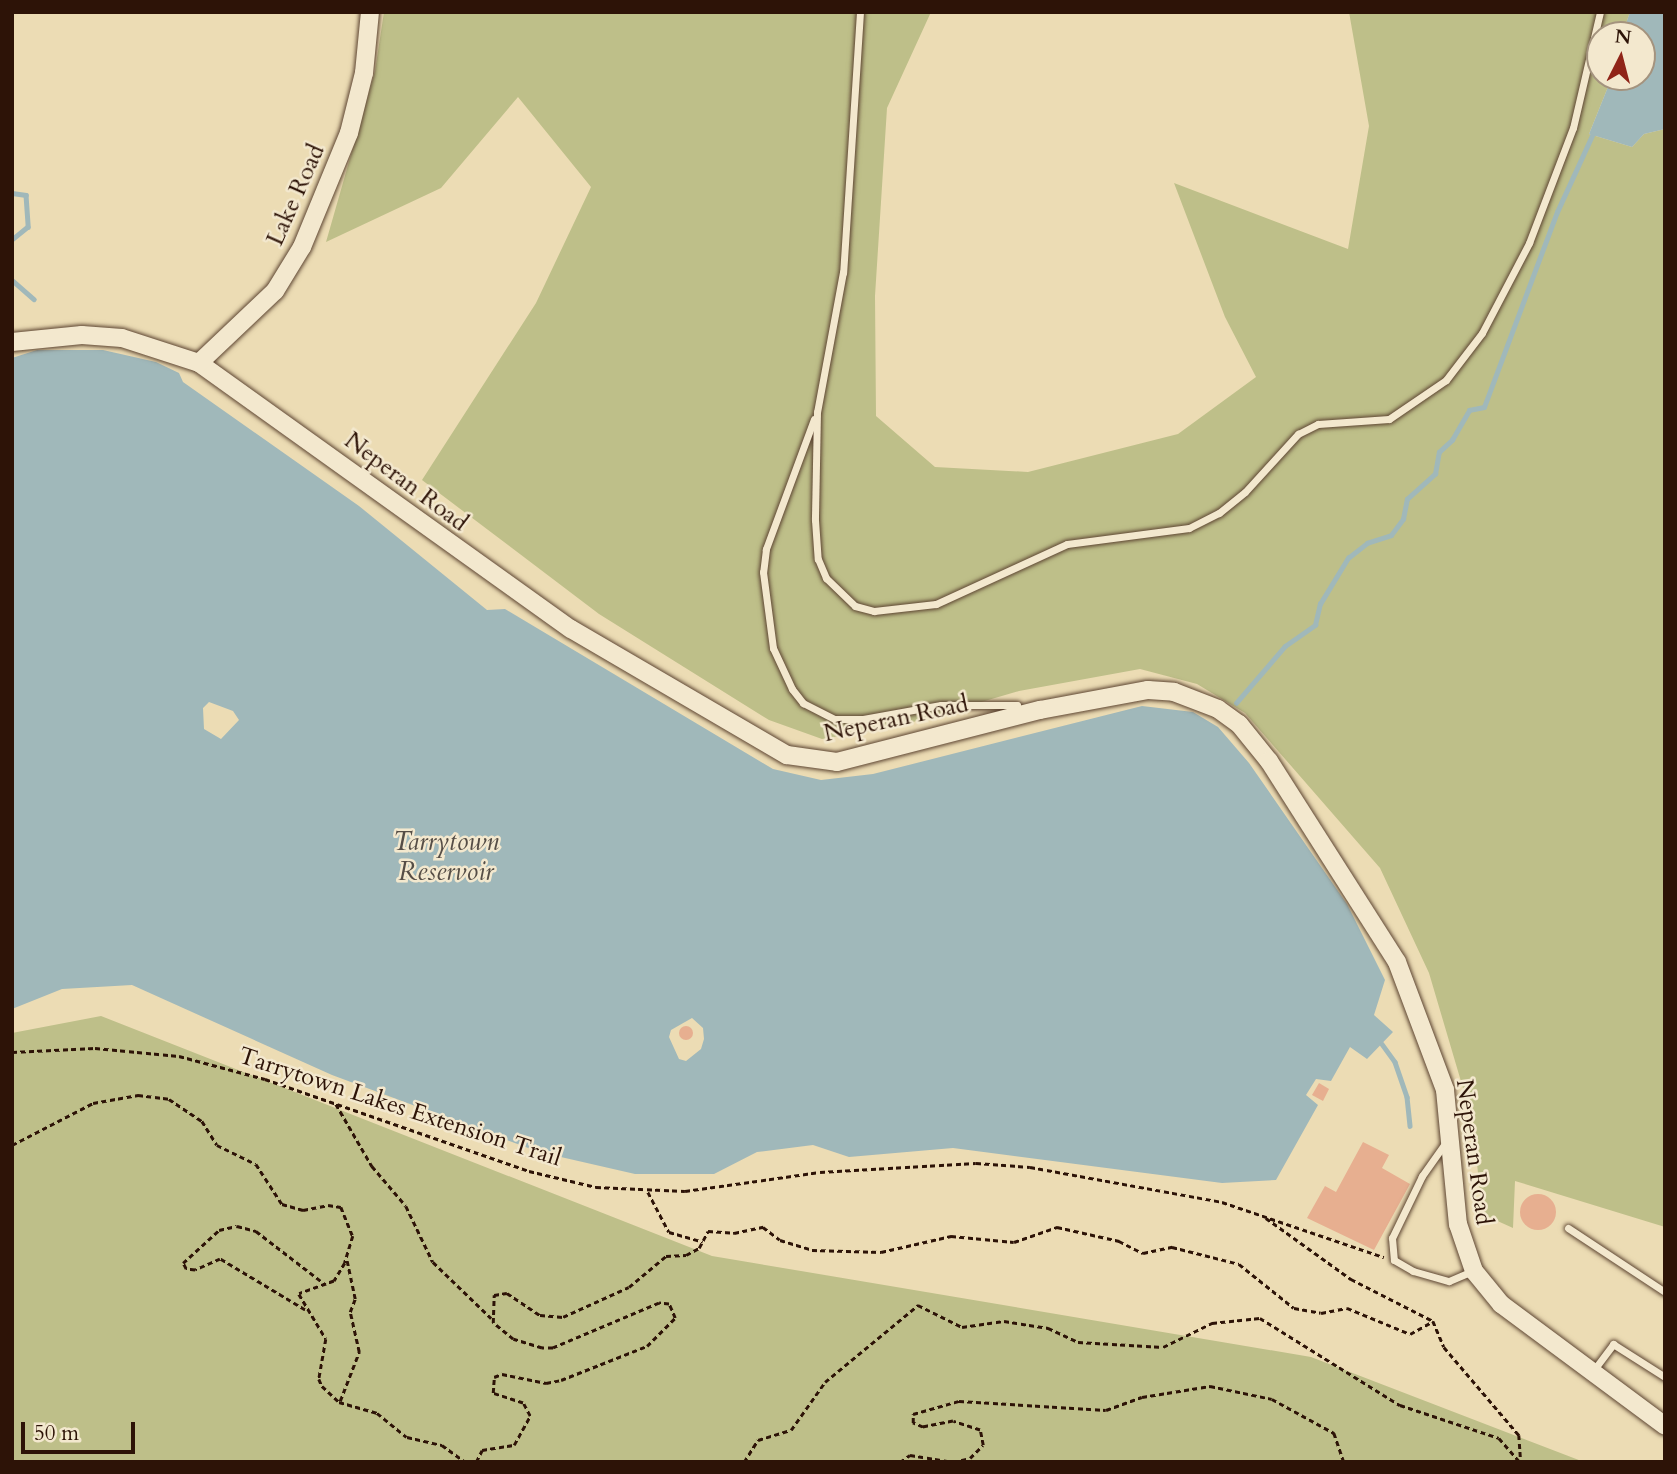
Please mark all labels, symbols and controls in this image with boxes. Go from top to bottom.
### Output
north arrow [1586,21,1656,91]
text: N [1613,23,1633,51]
street label: Lake Road [261,140,331,250]
street label: Neperan Road [339,426,473,538]
street label: Neperan Road [821,690,971,748]
water label: Tarrytown Reservoir [393,826,499,888]
street label: Tarrytown Lakes Extension Trail [235,1041,565,1173]
street label: Neperan Road [1450,1077,1498,1227]
scale bar [24,1408,138,1452]
text: 50 m [34,1419,79,1448]

